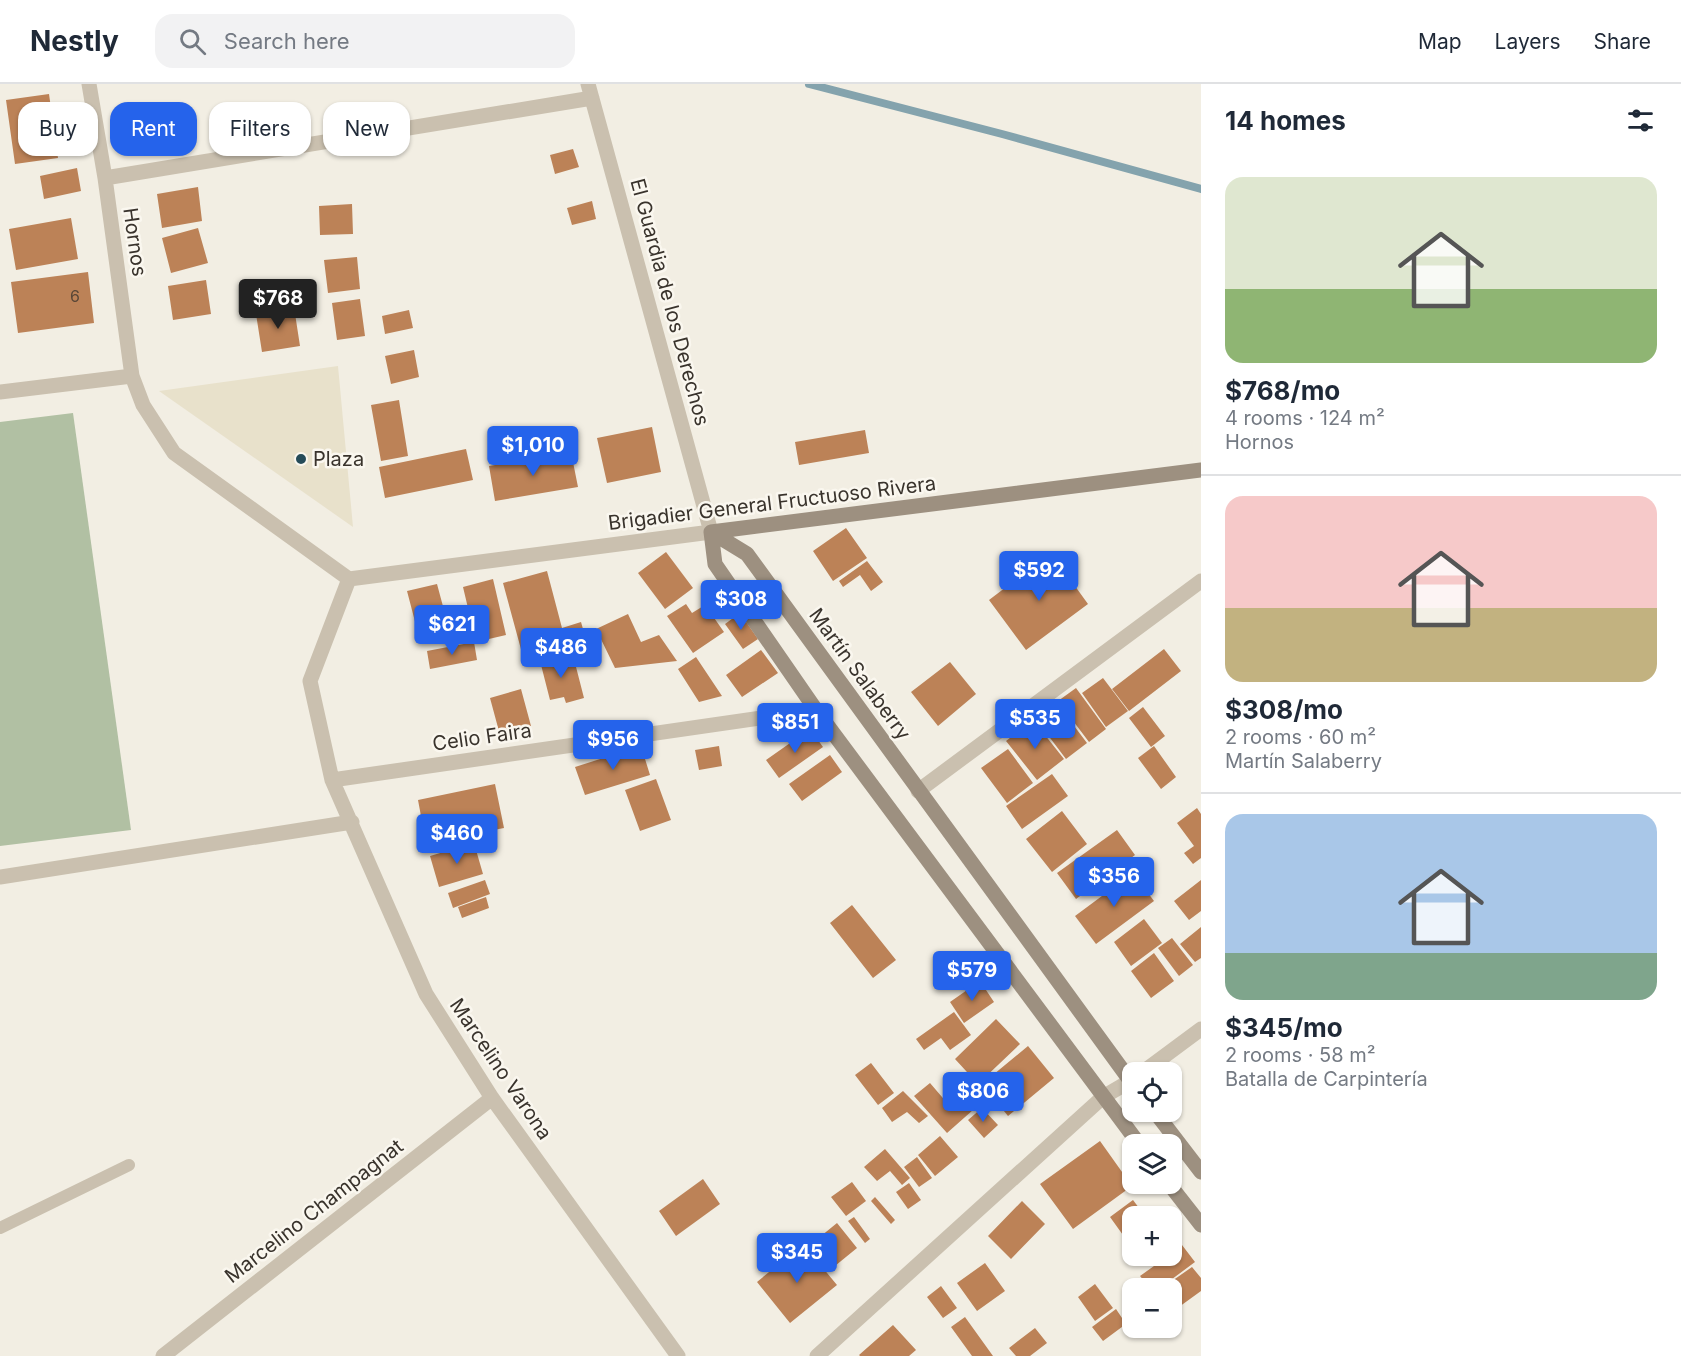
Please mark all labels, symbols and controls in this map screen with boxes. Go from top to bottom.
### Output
search box [155,14,575,68]
text: Nestly [30,24,119,58]
icon: search [176,25,209,58]
text: Search here [224,28,350,54]
text: Map [1418,29,1462,54]
text: Layers [1495,29,1561,54]
text: Share [1594,29,1651,54]
chip: Buy [18,102,98,156]
chip: Rent [110,102,197,156]
chip: Filters [209,102,311,156]
chip: New [323,102,410,156]
icon: filters [1624,104,1657,137]
text: 14 homes [1225,105,1346,136]
street label: El Guardia de los Derechos [625,176,715,428]
street label: Hornos [118,206,152,278]
icon: home [1387,216,1495,324]
pin: $768 [242,279,314,330]
house number: 6 [70,286,80,306]
text: $768 [253,286,303,310]
text: $768/mo [1225,375,1340,406]
text: 4 rooms · 124 m² [1225,406,1385,430]
pin: $1,010 [484,426,582,477]
text: Hornos [1225,430,1294,454]
text: $1,010 [501,433,565,457]
place label: Plaza [313,447,364,471]
marker: Plaza [294,452,308,466]
street label: Brigadier General Fructuoso Rivera [607,471,937,535]
icon: home [1387,535,1495,643]
pin: $592 [1003,551,1075,602]
text: $592 [1013,558,1065,582]
pin: $308 [705,580,777,631]
text: $308 [715,587,767,611]
street label: Martín Salaberry [804,603,916,745]
pin: $621 [416,605,488,656]
text: $621 [428,612,476,636]
pin: $486 [525,628,597,679]
text: $486 [535,635,587,659]
text: $308/mo [1225,694,1343,725]
pin: $535 [999,699,1071,750]
pin: $851 [759,703,831,754]
text: $535 [1009,706,1061,730]
text: $851 [771,710,819,734]
street label: Celio Faira [431,718,533,756]
pin: $956 [577,720,649,771]
text: 2 rooms · 60 m² [1225,725,1376,749]
text: $956 [587,727,639,751]
text: Martín Salaberry [1225,749,1382,773]
pin: $460 [421,814,493,865]
text: $460 [430,821,484,845]
icon: home [1387,853,1495,961]
pin: $356 [1078,857,1150,908]
text: $356 [1088,864,1140,888]
pin: $579 [936,951,1008,1002]
text: $579 [947,958,997,982]
street label: Marcelino Varona [445,994,557,1144]
text: $345/mo [1225,1012,1343,1043]
text: 2 rooms · 58 m² [1225,1043,1376,1067]
map controls [1122,1062,1182,1338]
button: locate [1122,1062,1182,1122]
text: Batalla de Carpintería [1225,1067,1428,1091]
pin: $806 [947,1072,1019,1123]
text: $806 [957,1079,1009,1103]
street label: Marcelino Champagnat [220,1134,408,1288]
button: layers [1122,1134,1182,1194]
button: + [1122,1206,1182,1266]
pin: $345 [761,1233,833,1284]
text: $345 [771,1240,823,1264]
button: − [1122,1278,1182,1338]

